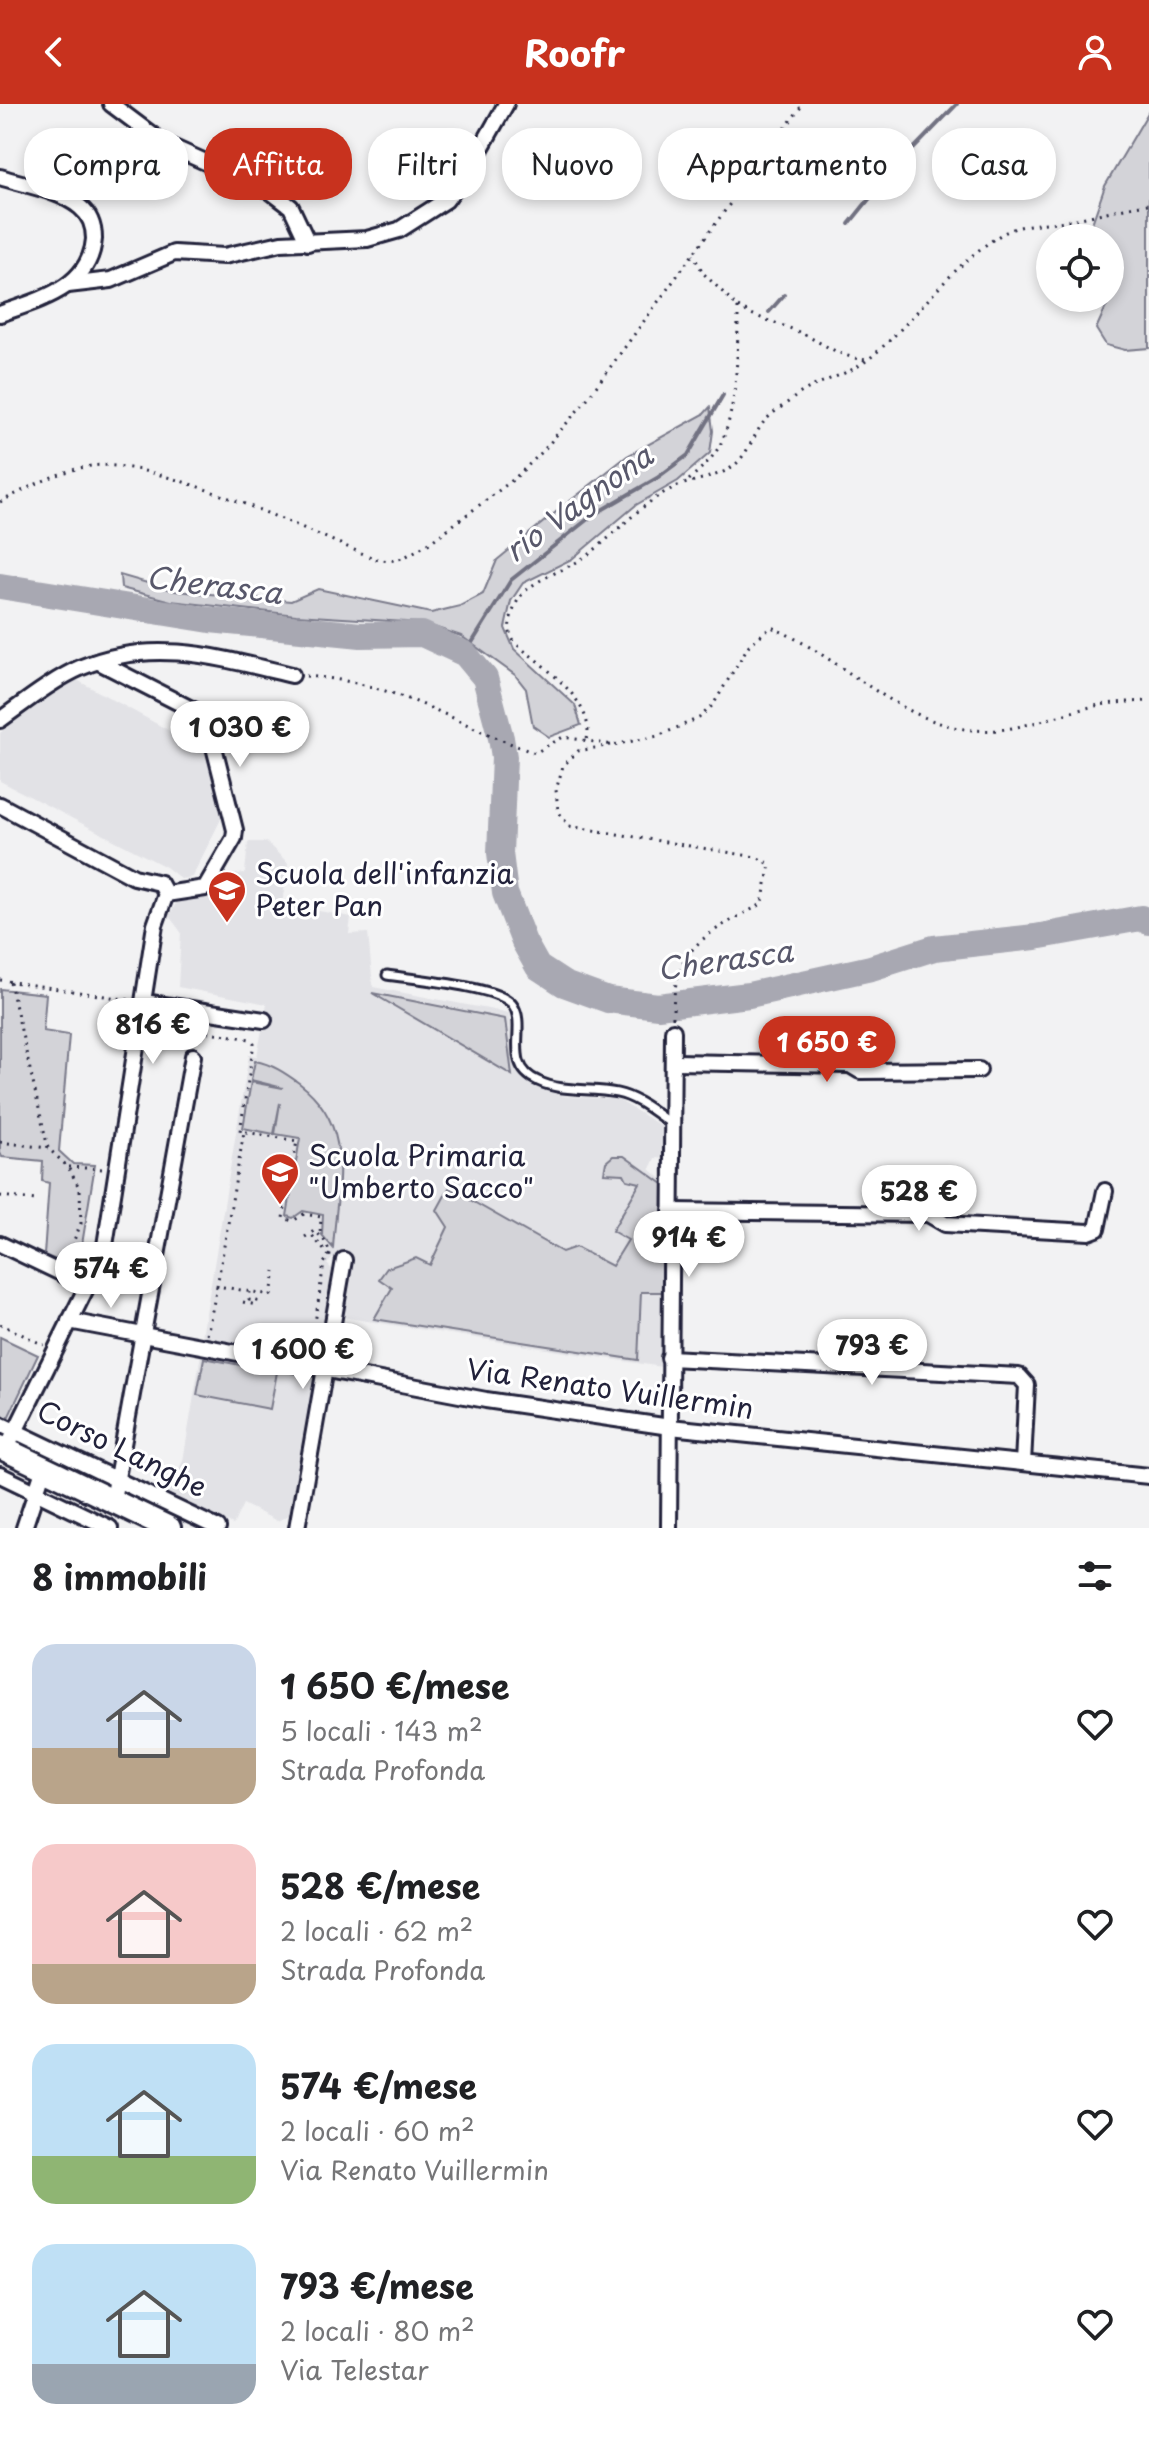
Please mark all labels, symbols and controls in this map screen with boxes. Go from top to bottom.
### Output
text: Roofr [524,25,625,79]
icon: back [32,30,76,74]
icon: person [1073,30,1117,74]
chip: Compra [24,128,188,200]
chip: Affitta [204,128,352,200]
chip: Filtri [368,128,486,200]
chip: Nuovo [502,128,642,200]
chip: Appartamento [658,128,916,200]
chip: Casa [932,128,1056,200]
map controls [1036,224,1124,312]
button: locate [1036,224,1124,312]
water label: rio Vagnona [494,432,662,571]
water label: Cherasca [144,553,286,614]
pin: 1 030 € [166,701,314,769]
text: 1 030 € [188,707,292,746]
place label: Scuola dell'infanzia Peter Pan [255,851,515,926]
school or university icon: Scuola dell'infanzia Peter Pan [206,869,248,924]
water label: Cherasca [654,927,797,990]
pin: 816 € [97,998,209,1066]
text: 816 € [115,1004,191,1043]
pin: 1 650 € [753,1016,901,1084]
text: 1 650 € [776,1022,878,1061]
place label: Scuola Primaria "Umberto Sacco" [308,1133,534,1208]
school or university icon: Scuola Primaria "Umberto Sacco" [259,1151,301,1206]
pin: 528 € [863,1165,975,1233]
text: 528 € [880,1171,958,1210]
pin: 914 € [633,1211,745,1279]
text: 914 € [652,1217,726,1256]
pin: 574 € [55,1242,167,1310]
text: 574 € [73,1248,149,1287]
pin: 793 € [816,1319,928,1387]
pin: 1 600 € [229,1323,377,1391]
text: 793 € [835,1325,909,1364]
text: 1 600 € [251,1329,355,1368]
street label: Via Renato Vuillermin [464,1346,757,1429]
street label: Corso Langhe [30,1388,215,1507]
text: 8 immobili [32,1550,207,1602]
icon: filters [1073,1554,1117,1598]
text: 1 650 €/mese [280,1659,510,1711]
icon: home [96,1676,192,1772]
icon: heart [1073,1702,1117,1746]
text: 5 locali · 143 m² [280,1711,483,1750]
text: Strada Profonda [280,1750,485,1789]
text: 528 €/mese [280,1859,480,1911]
icon: home [96,1876,192,1972]
icon: heart [1073,1902,1117,1946]
text: 2 locali · 62 m² [280,1911,473,1950]
text: Strada Profonda [280,1950,485,1989]
text: 574 €/mese [280,2059,477,2111]
icon: home [96,2076,192,2172]
icon: heart [1073,2102,1117,2146]
text: 2 locali · 60 m² [280,2111,475,2150]
text: Via Renato Vuillermin [280,2150,549,2189]
text: 793 €/mese [280,2259,474,2311]
icon: home [96,2276,192,2372]
icon: heart [1073,2302,1117,2346]
text: 2 locali · 80 m² [280,2311,475,2350]
text: Via Telestar [280,2350,429,2389]

